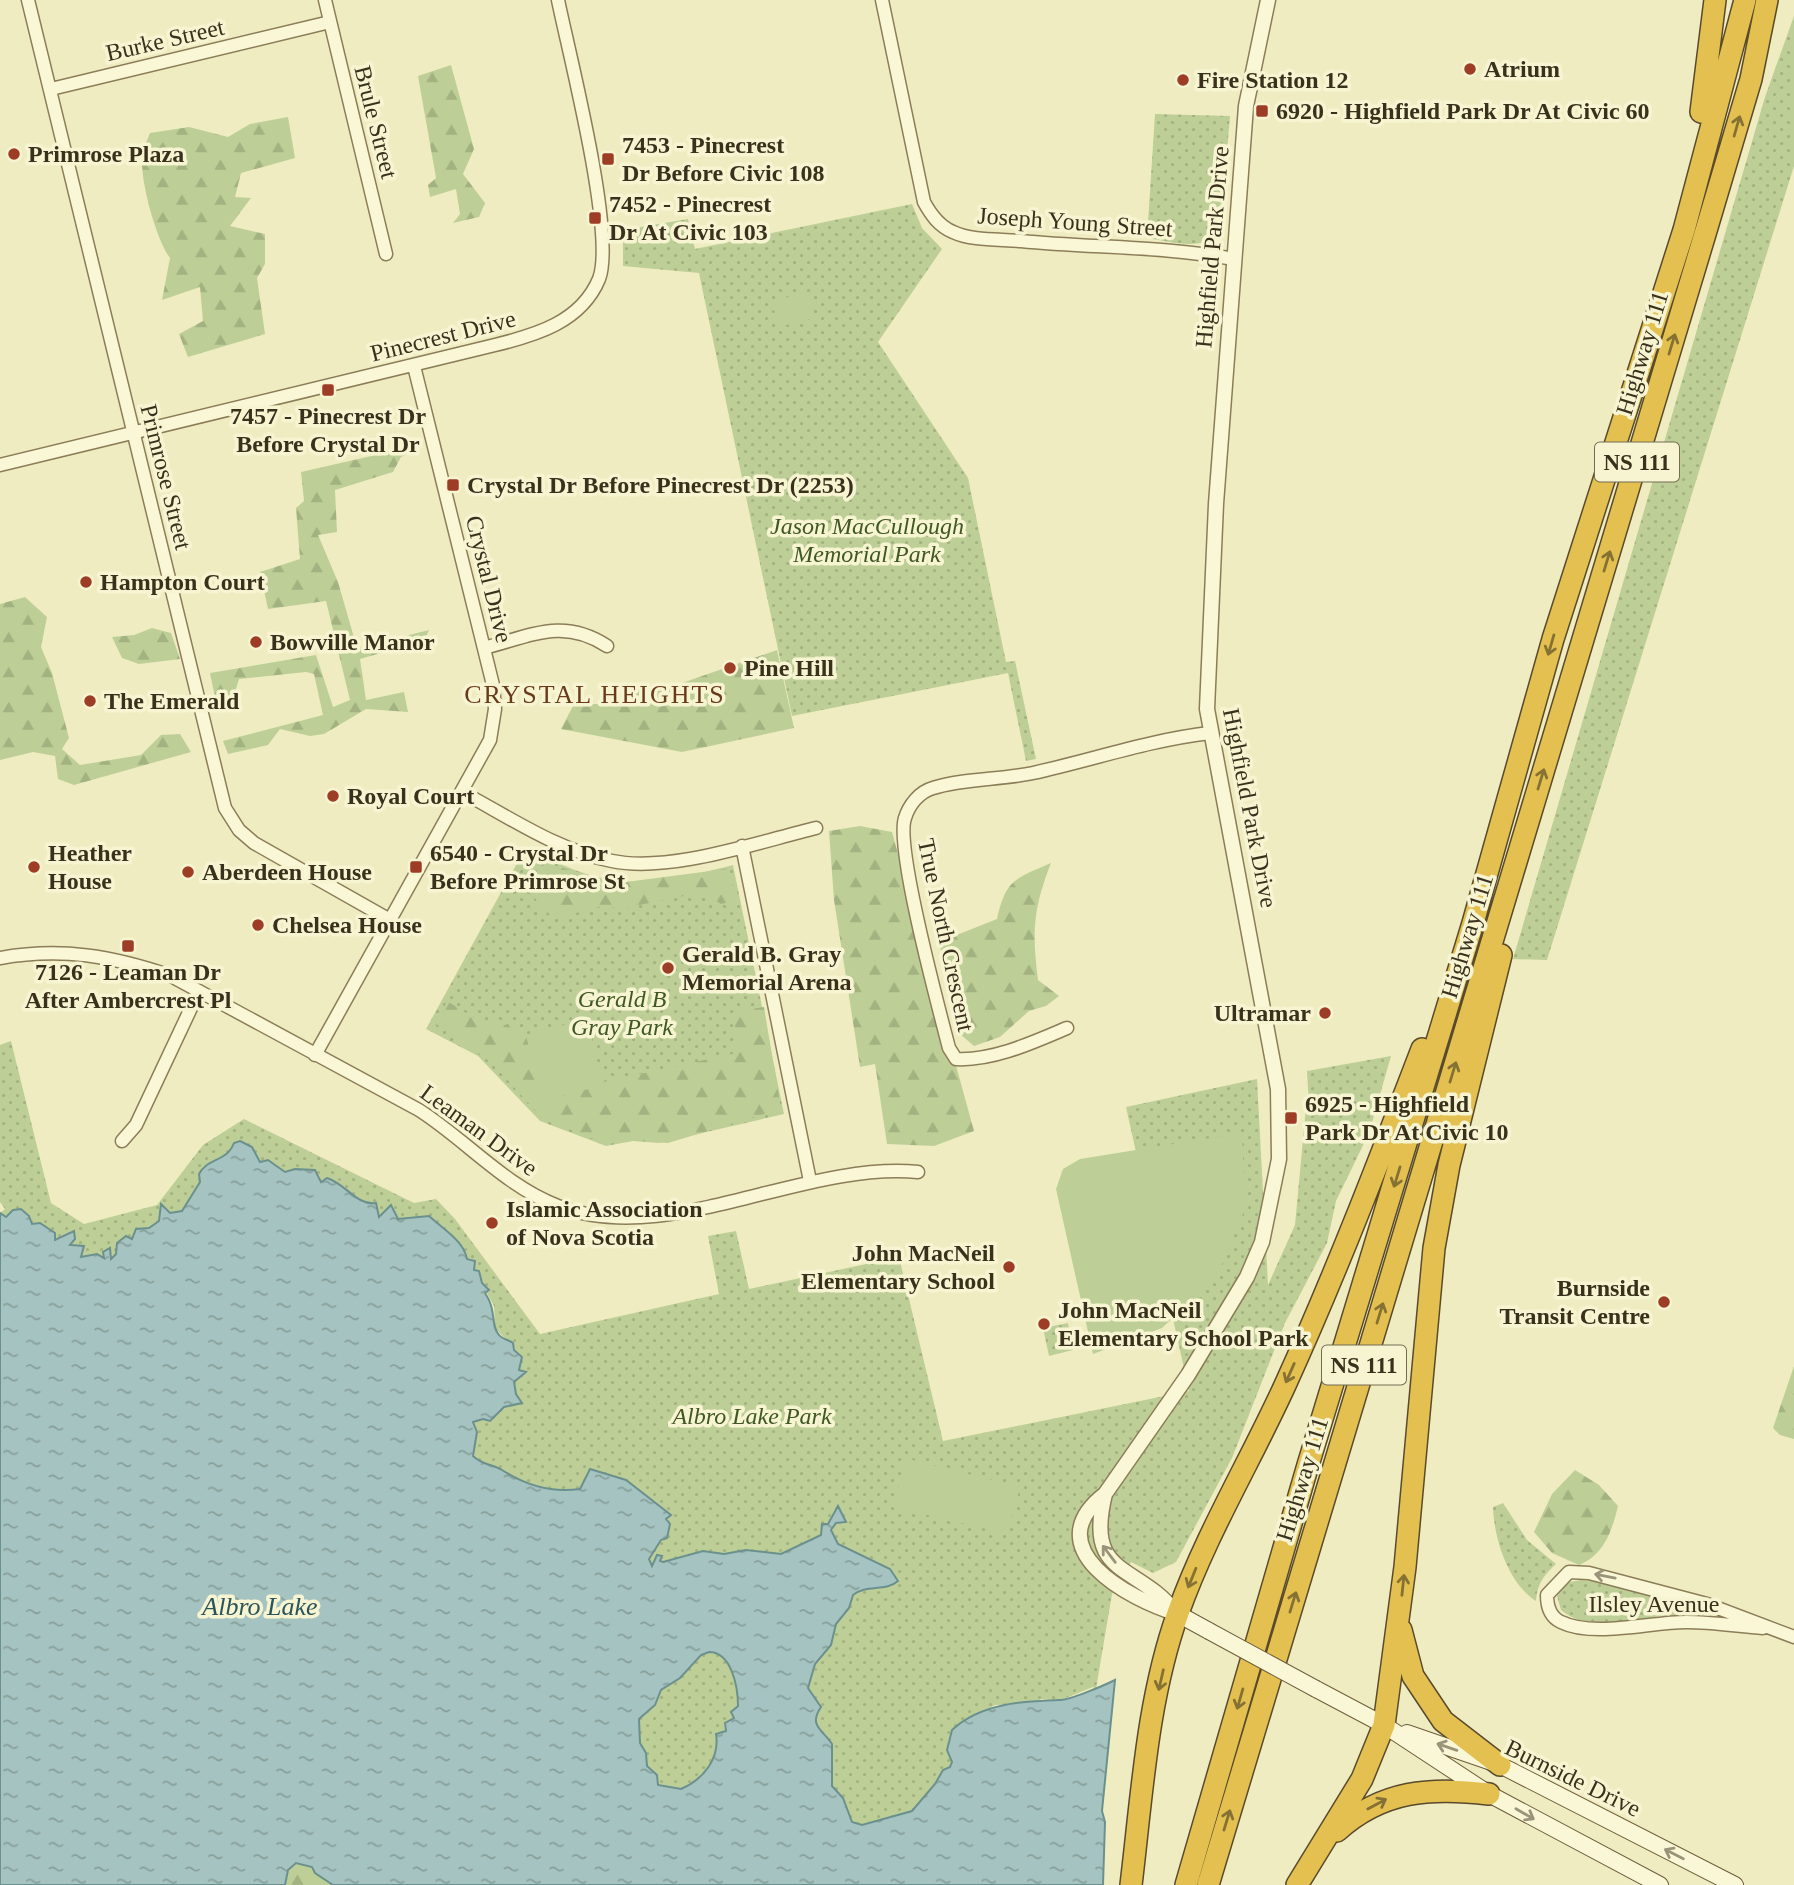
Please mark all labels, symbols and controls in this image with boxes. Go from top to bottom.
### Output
street label: Burke Street [103,14,227,66]
place label: Atrium [1484,56,1560,82]
marker: Atrium [1462,61,1478,77]
street label: Brule Street [349,63,403,181]
place label: Fire Station 12 [1197,67,1349,93]
marker: Fire Station 12 [1175,72,1191,88]
place label: 6920 - Highfield Park Dr At Civic 60 [1276,98,1650,124]
marker: 6920 - Highfield Park Dr At Civic 60 [1254,103,1270,119]
one-way arrow [1732,115,1745,137]
place label: 7453 - Pinecrest Dr Before Civic 108 [622,132,824,186]
place label: Primrose Plaza [28,141,184,167]
street label: Highfield Park Drive [1190,145,1234,349]
marker: Primrose Plaza [6,146,22,162]
marker: 7453 - Pinecrest Dr Before Civic 108 [600,151,616,167]
place label: 7452 - Pinecrest Dr At Civic 103 [609,191,771,245]
street label: Joseph Young Street [977,202,1174,242]
marker: 7452 - Pinecrest Dr At Civic 103 [587,210,603,226]
street label: Highway 111 [1611,288,1673,418]
street label: Pinecrest Drive [368,305,518,367]
one-way arrow [1667,333,1680,355]
marker: 7457 - Pinecrest Dr Before Crystal Dr [320,382,336,398]
street label: Primrose Street [135,402,197,553]
place label: 7457 - Pinecrest Dr Before Crystal Dr [230,403,426,457]
road number: NS 111 [1595,442,1679,482]
place label: Crystal Dr Before Pinecrest Dr (2253) [467,472,854,498]
marker: Crystal Dr Before Pinecrest Dr (2253) [445,477,461,493]
street label: Crystal Drive [461,513,517,645]
park label: Jason MacCullough Memorial Park [770,513,964,567]
one-way arrow [1601,551,1614,573]
place label: Hampton Court [100,569,265,595]
marker: Hampton Court [78,574,94,590]
place label: Bowville Manor [270,629,435,655]
marker: Bowville Manor [248,634,264,650]
one-way arrow [1543,634,1556,656]
place label: Pine Hill [744,655,834,681]
marker: Pine Hill [722,660,738,676]
district label: CRYSTAL HEIGHTS [464,680,726,709]
place label: The Emerald [104,688,240,714]
marker: The Emerald [82,693,98,709]
street label: Highfield Park Drive [1218,706,1282,910]
one-way arrow [1536,769,1549,791]
place label: Royal Court [347,783,474,809]
marker: Royal Court [325,788,341,804]
street label: True North Crescent [913,836,979,1034]
place label: Heather House [48,840,132,894]
place label: 6540 - Crystal Dr Before Primrose St [430,840,625,894]
marker: Heather House [26,859,42,875]
place label: Aberdeen House [202,859,372,885]
marker: 6540 - Crystal Dr Before Primrose St [408,859,424,875]
marker: Aberdeen House [180,864,196,880]
street label: Highway 111 [1436,871,1498,1001]
place label: Chelsea House [272,912,422,938]
marker: Chelsea House [250,917,266,933]
marker: 7126 - Leaman Dr After Ambercrest Pl [120,938,136,954]
place label: Gerald B. Gray Memorial Arena [682,941,852,995]
place label: 7126 - Leaman Dr After Ambercrest Pl [25,959,232,1013]
marker: Gerald B. Gray Memorial Arena [660,960,676,976]
park label: Gerald B Gray Park [571,986,673,1040]
place label: Ultramar [1214,1000,1311,1026]
marker: Ultramar [1317,1005,1333,1021]
one-way arrow [1447,1062,1460,1084]
street label: Leaman Drive [416,1079,542,1181]
place label: 6925 - Highfield Park Dr At Civic 10 [1305,1091,1509,1145]
marker: 6925 - Highfield Park Dr At Civic 10 [1283,1110,1299,1126]
one-way arrow [1390,1165,1403,1187]
place label: Islamic Association of Nova Scotia [506,1196,703,1250]
marker: Islamic Association of Nova Scotia [484,1215,500,1231]
place label: John MacNeil Elementary School [801,1240,995,1294]
marker: John MacNeil Elementary School [1001,1259,1017,1275]
place label: Burnside Transit Centre [1500,1275,1650,1329]
marker: Burnside Transit Centre [1656,1294,1672,1310]
place label: John MacNeil Elementary School Park [1058,1297,1309,1351]
one-way arrow [1374,1303,1387,1325]
marker: John MacNeil Elementary School Park [1036,1316,1052,1332]
road number: NS 111 [1322,1346,1406,1384]
one-way arrow [1283,1361,1296,1383]
park label: Albro Lake Park [670,1403,832,1429]
street label: Highway 111 [1271,1414,1333,1544]
one-way arrow [1101,1545,1116,1563]
one-way arrow [1185,1566,1198,1588]
one-way arrow [1594,1569,1617,1582]
one-way arrow [1397,1574,1410,1597]
one-way arrow [1287,1591,1300,1613]
street label: Ilsley Avenue [1589,1591,1719,1617]
water label: Albro Lake [200,1592,318,1621]
one-way arrow [1154,1668,1167,1691]
one-way arrow [1232,1688,1245,1710]
street label: Burnside Drive [1501,1734,1645,1822]
one-way arrow [1436,1740,1458,1752]
one-way arrow [1367,1796,1387,1810]
one-way arrow [1514,1807,1534,1821]
one-way arrow [1222,1809,1235,1831]
one-way arrow [1664,1847,1685,1861]

